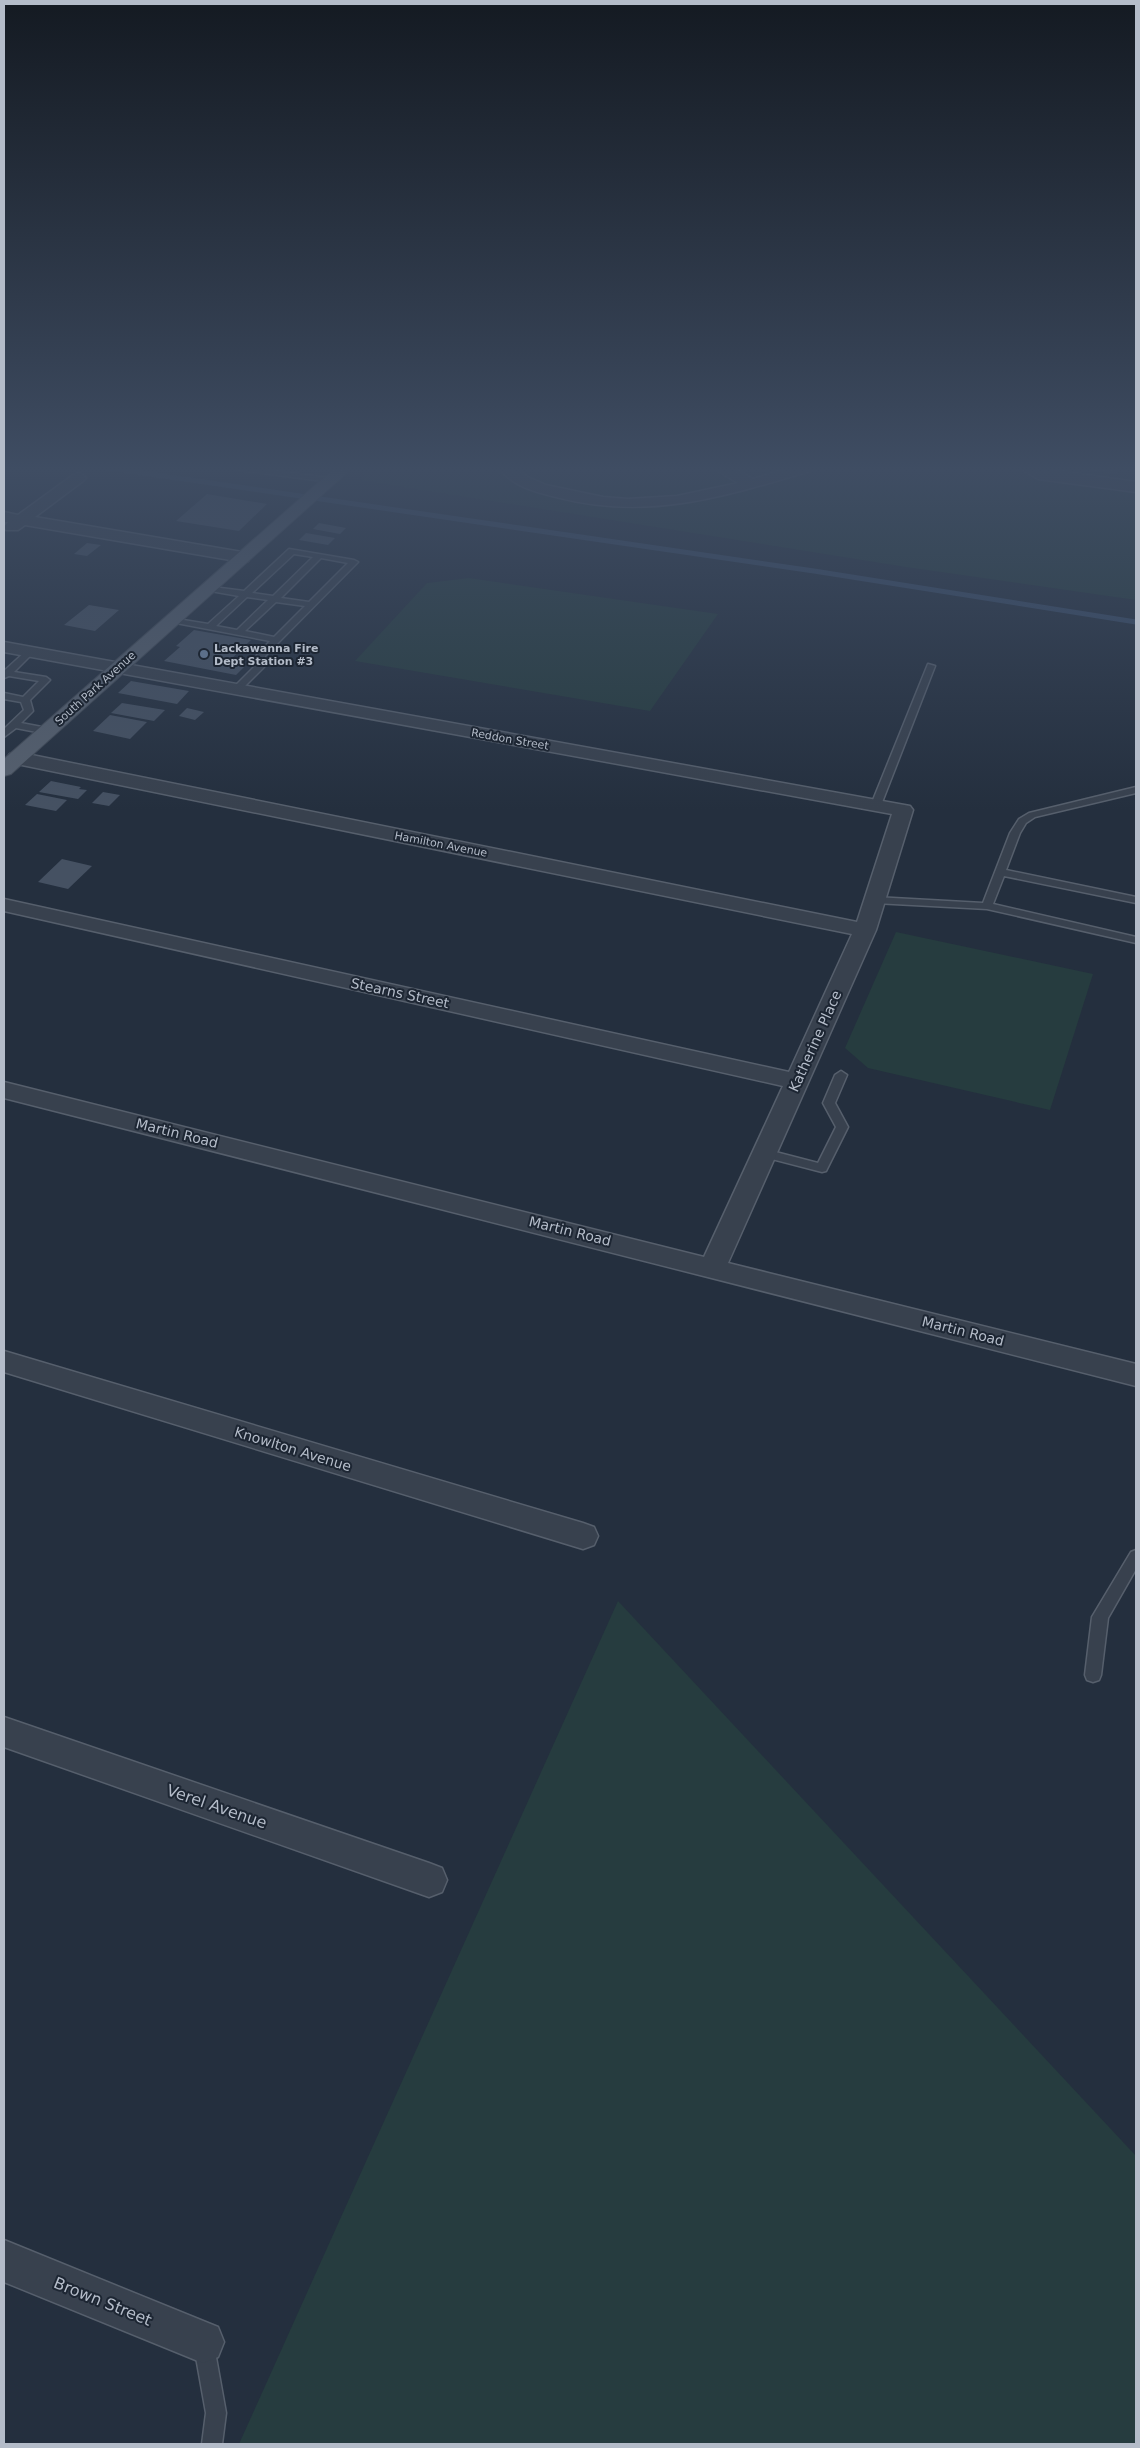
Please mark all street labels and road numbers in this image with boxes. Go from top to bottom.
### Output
street label: South Park Avenue [52,649,138,728]
street label: Reddon Street [470,726,550,753]
street label: Hamilton Avenue [393,829,489,860]
street label: Stearns Street [349,975,451,1011]
street label: Katherine Place [785,988,845,1094]
street label: Martin Road [134,1115,220,1151]
street label: Martin Road [527,1213,613,1249]
street label: Martin Road [920,1313,1006,1349]
street label: Knowlton Avenue [233,1424,353,1474]
street label: Verel Avenue [164,1780,269,1832]
street label: Brown Street [51,2273,155,2330]

